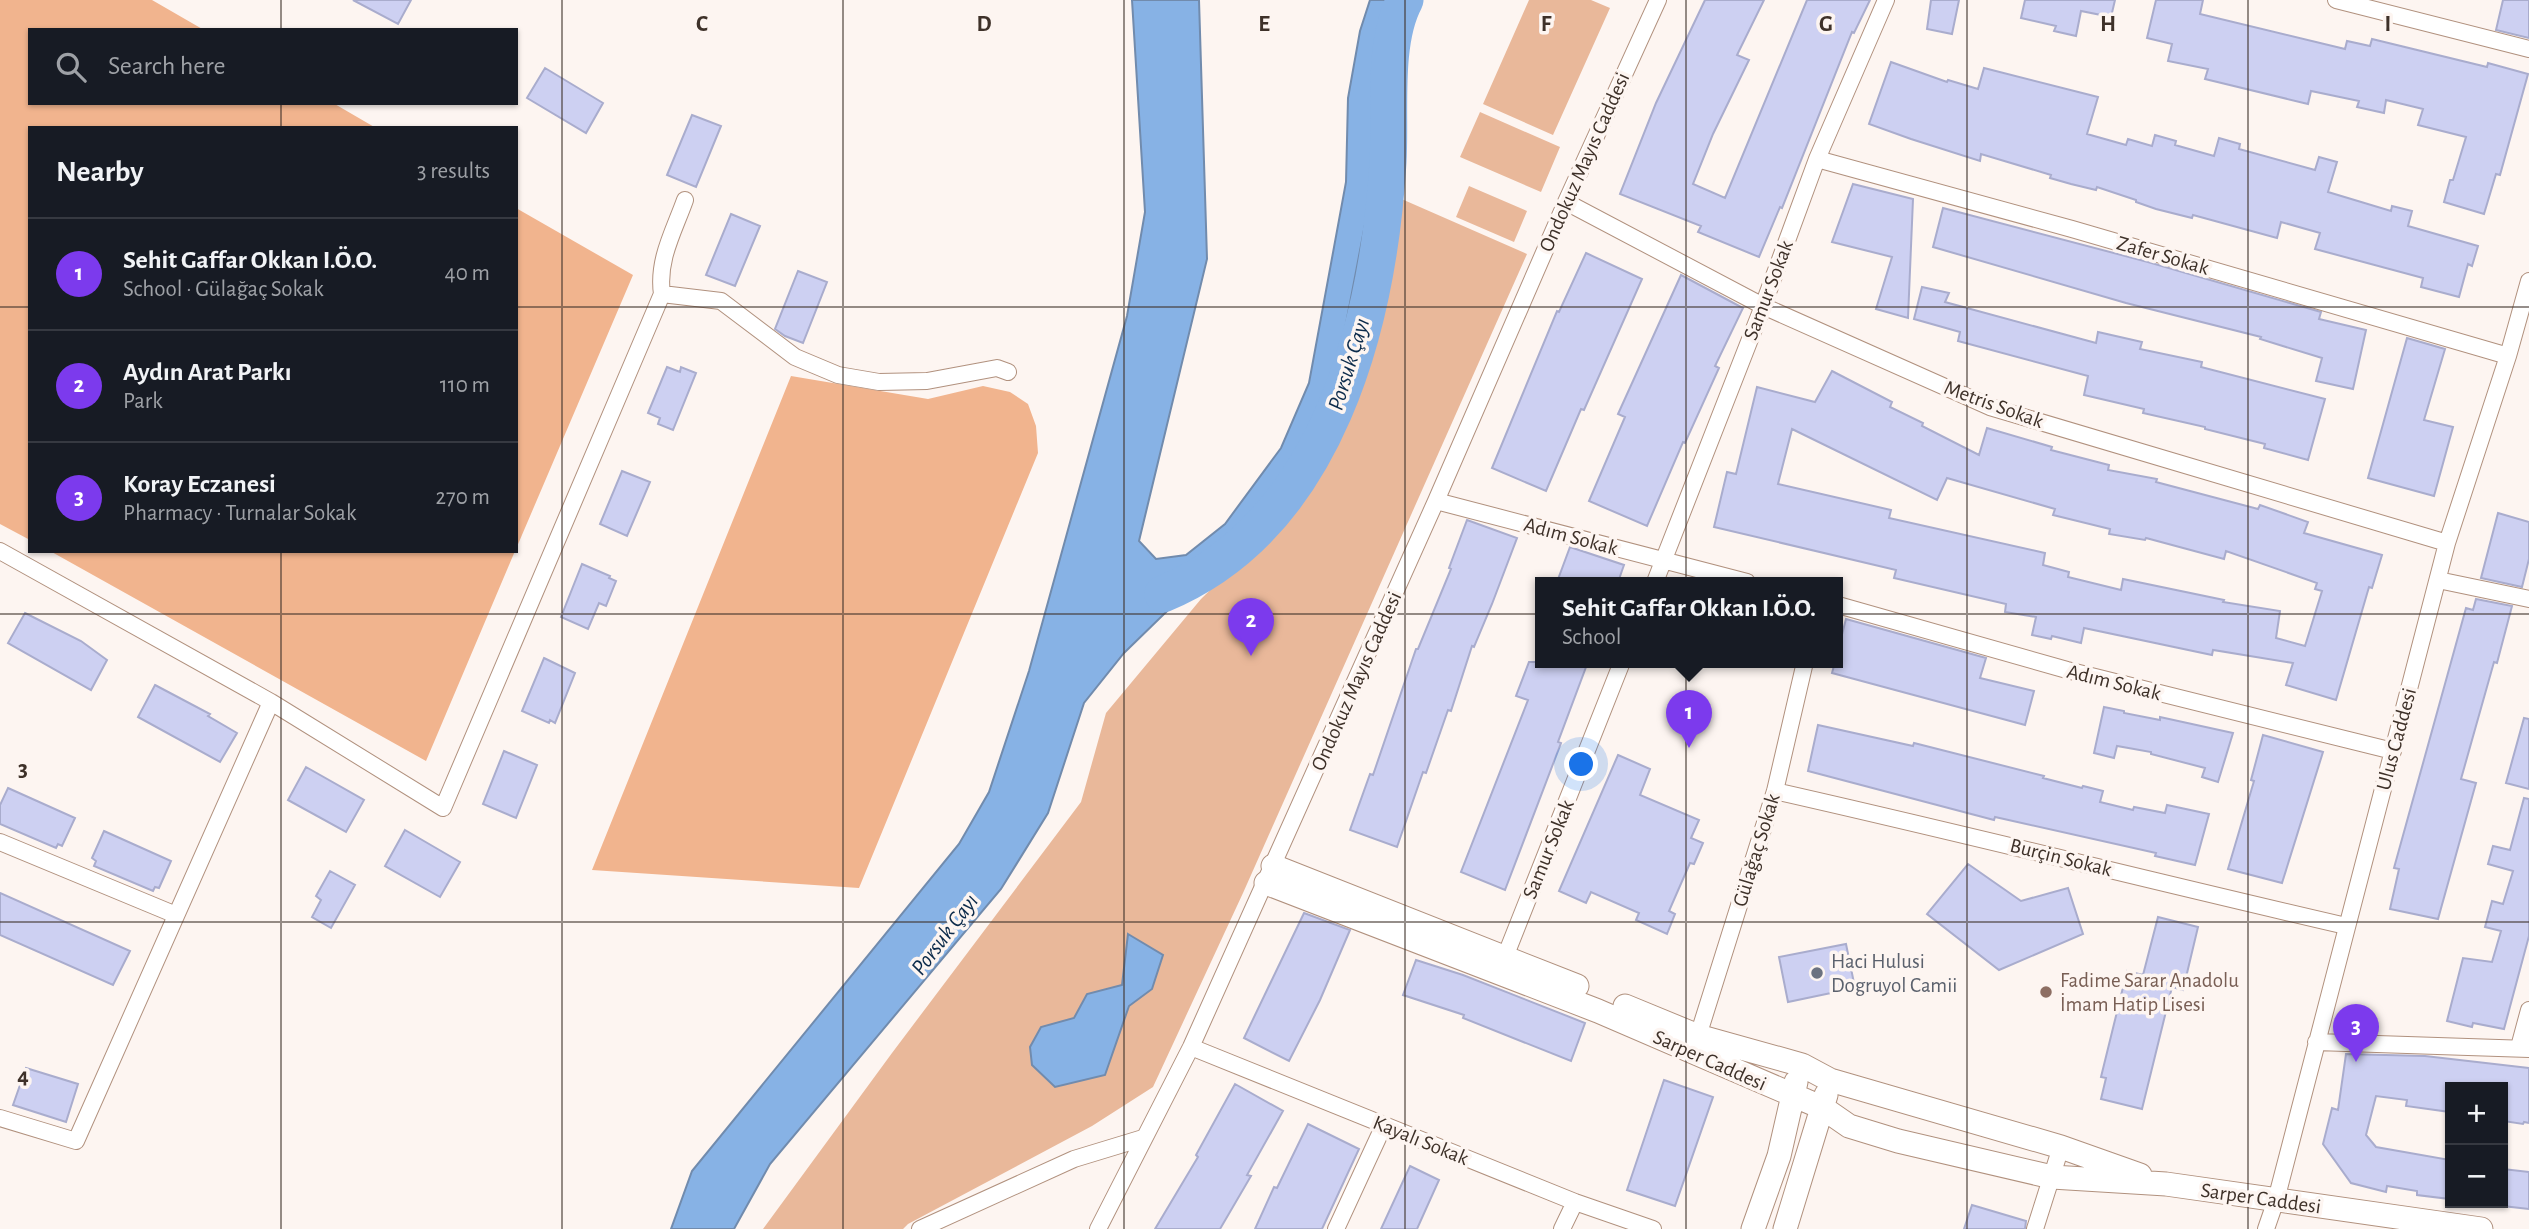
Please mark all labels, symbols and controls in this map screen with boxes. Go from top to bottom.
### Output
text: C [696,13,708,36]
text: D [976,13,992,36]
text: E [1258,13,1270,36]
text: F [1541,13,1552,36]
text: G [1819,13,1833,36]
text: H [2100,13,2116,36]
text: I [2385,13,2391,36]
search box [28,28,518,105]
icon: search [52,48,90,86]
text: Search here [108,53,226,79]
street label: Ondokuz Mayıs Caddesi [1535,69,1633,255]
text: Nearby [56,157,144,187]
text: 3 results [417,160,490,183]
street label: Zafer Sokak [2114,232,2212,279]
street label: Samur Sokak [1740,237,1797,343]
text: Sehit Gaffar Okkan I.Ö.O. [123,247,377,273]
text: 1 [75,262,83,285]
text: 40 m [445,262,490,285]
text: School · Gülağaç Sokak [123,278,324,301]
water label: Porsuk Çayı [1325,316,1374,413]
text: Aydın Arat Parkı [123,359,291,385]
text: 2 [74,374,84,397]
text: 110 m [440,374,490,397]
street label: Metris Sokak [1941,377,2047,432]
text: Park [123,390,163,413]
text: Koray Eczanesi [123,471,276,497]
text: 3 [74,486,84,509]
text: 270 m [436,486,490,509]
text: Pharmacy · Turnalar Sokak [123,502,356,525]
street label: Adım Sokak [1522,514,1620,559]
popup [1535,577,1843,668]
street label: Ondokuz Mayıs Caddesi [1307,588,1405,774]
text: Sehit Gaffar Okkan I.Ö.O. [1562,595,1816,621]
pin: 2 [1228,598,1274,656]
text: School [1562,626,1621,649]
street label: Adım Sokak [2065,661,2164,704]
street label: Ulus Caddesi [2373,686,2420,793]
pin: 1 [1666,690,1712,748]
your location [1564,747,1598,781]
text: 3 [18,758,28,781]
street label: Gülağaç Sokak [1729,791,1784,909]
street label: Samur Sokak [1519,796,1578,902]
street label: Burçin Sokak [2008,835,2114,880]
water label: Porsuk Çayı [907,890,983,980]
place label: Haci Hulusi Dogruyol Camii [1831,951,1957,996]
marker: Haci Hulusi Dogruyol Camii [1809,965,1825,981]
place label: Fadime Sarar Anadolu İmam Hatip Lisesi [2060,970,2239,1015]
marker: Fadime Sarar Anadolu İmam Hatip Lisesi [2038,984,2054,1000]
pin: 3 [2333,1004,2379,1062]
street label: Sarper Caddesi [1650,1026,1769,1095]
text: 4 [17,1065,29,1088]
map controls [2445,1082,2508,1208]
button: + [2445,1082,2508,1145]
street label: Kayalı Sokak [1370,1112,1472,1169]
button: − [2445,1145,2508,1208]
street label: Sarper Caddesi [2199,1180,2322,1217]

